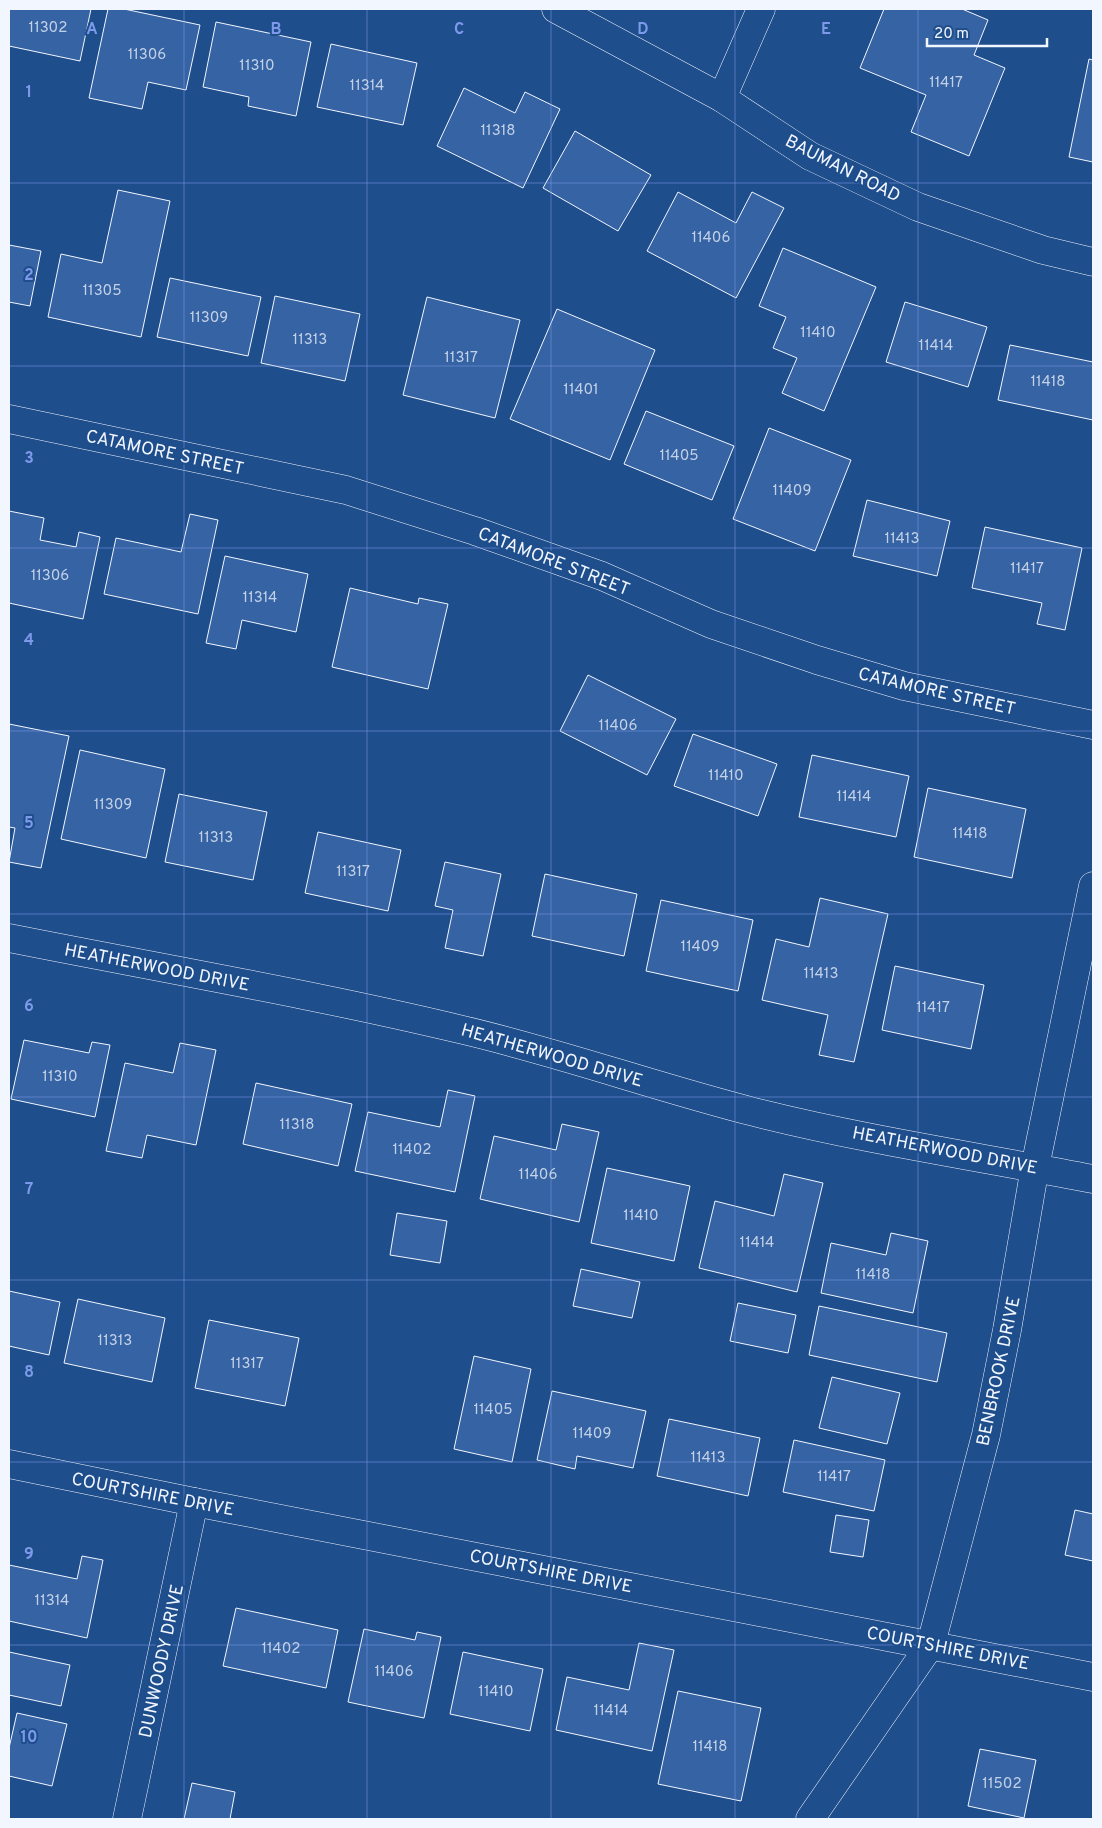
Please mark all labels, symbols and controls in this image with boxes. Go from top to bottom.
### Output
scale bar [927,15,1047,47]
house number: 11302 [29,19,67,38]
text: A [86,20,98,40]
text: B [270,20,282,40]
text: C [454,20,464,40]
text: D [637,20,649,40]
text: E [821,20,831,40]
text: 20 m [934,25,969,44]
house number: 11306 [128,46,166,65]
house number: 11310 [239,57,275,76]
house number: 11417 [929,74,963,93]
house number: 11314 [350,77,384,96]
text: 1 [26,83,32,103]
house number: 11318 [481,122,515,141]
street label: BAUMAN ROAD [781,130,904,208]
house number: 11406 [692,229,730,248]
text: 2 [24,266,34,286]
house number: 11305 [82,282,122,301]
house number: 11309 [190,309,228,328]
house number: 11410 [800,324,836,343]
house number: 11313 [293,331,327,350]
house number: 11414 [919,337,953,356]
house number: 11317 [444,349,478,368]
house number: 11418 [1031,373,1065,392]
house number: 11401 [563,381,599,400]
street label: CATAMORE STREET [84,425,246,481]
house number: 11405 [659,447,699,466]
text: 3 [24,449,34,469]
house number: 11409 [773,482,811,501]
street label: CATAMORE STREET [474,523,633,602]
house number: 11413 [885,530,919,549]
house number: 11417 [1010,560,1044,579]
house number: 11306 [31,567,69,586]
house number: 11314 [243,589,277,608]
text: 4 [24,631,34,651]
street label: CATAMORE STREET [856,663,1018,722]
house number: 11406 [599,717,637,736]
house number: 11410 [708,767,744,786]
house number: 11414 [837,788,871,807]
house number: 11309 [94,796,132,815]
text: 5 [24,814,34,834]
house number: 11418 [953,825,987,844]
house number: 11313 [199,829,233,848]
house number: 11317 [336,863,370,882]
house number: 11409 [681,938,719,957]
street label: HEATHERWOOD DRIVE [62,939,251,998]
house number: 11413 [804,965,838,984]
text: 6 [24,997,34,1017]
house number: 11417 [916,999,950,1018]
street label: HEATHERWOOD DRIVE [458,1019,645,1093]
house number: 11310 [42,1068,78,1087]
house number: 11318 [280,1116,314,1135]
street label: HEATHERWOOD DRIVE [850,1122,1039,1181]
house number: 11402 [392,1141,432,1160]
house number: 11406 [519,1166,557,1185]
text: 7 [25,1180,33,1200]
house number: 11410 [623,1207,659,1226]
house number: 11414 [740,1234,774,1253]
house number: 11418 [856,1266,890,1285]
street label: BENBROOK DRIVE [972,1294,1027,1448]
house number: 11313 [98,1332,132,1351]
house number: 11317 [230,1355,264,1374]
text: 8 [24,1363,34,1383]
house number: 11405 [473,1401,513,1420]
house number: 11409 [573,1425,611,1444]
house number: 11413 [691,1449,725,1468]
street label: COURTSHIRE DRIVE [69,1468,236,1523]
house number: 11417 [817,1468,851,1487]
text: 9 [24,1545,34,1565]
street label: COURTSHIRE DRIVE [467,1545,634,1600]
street label: DUNWOODY DRIVE [135,1582,190,1740]
house number: 11314 [35,1592,69,1611]
street label: COURTSHIRE DRIVE [864,1622,1031,1677]
house number: 11402 [261,1640,301,1659]
house number: 11406 [375,1663,413,1682]
house number: 11410 [478,1683,514,1702]
house number: 11414 [594,1702,628,1721]
text: 10 [21,1728,37,1748]
house number: 11418 [693,1738,727,1757]
house number: 11502 [982,1775,1022,1794]

